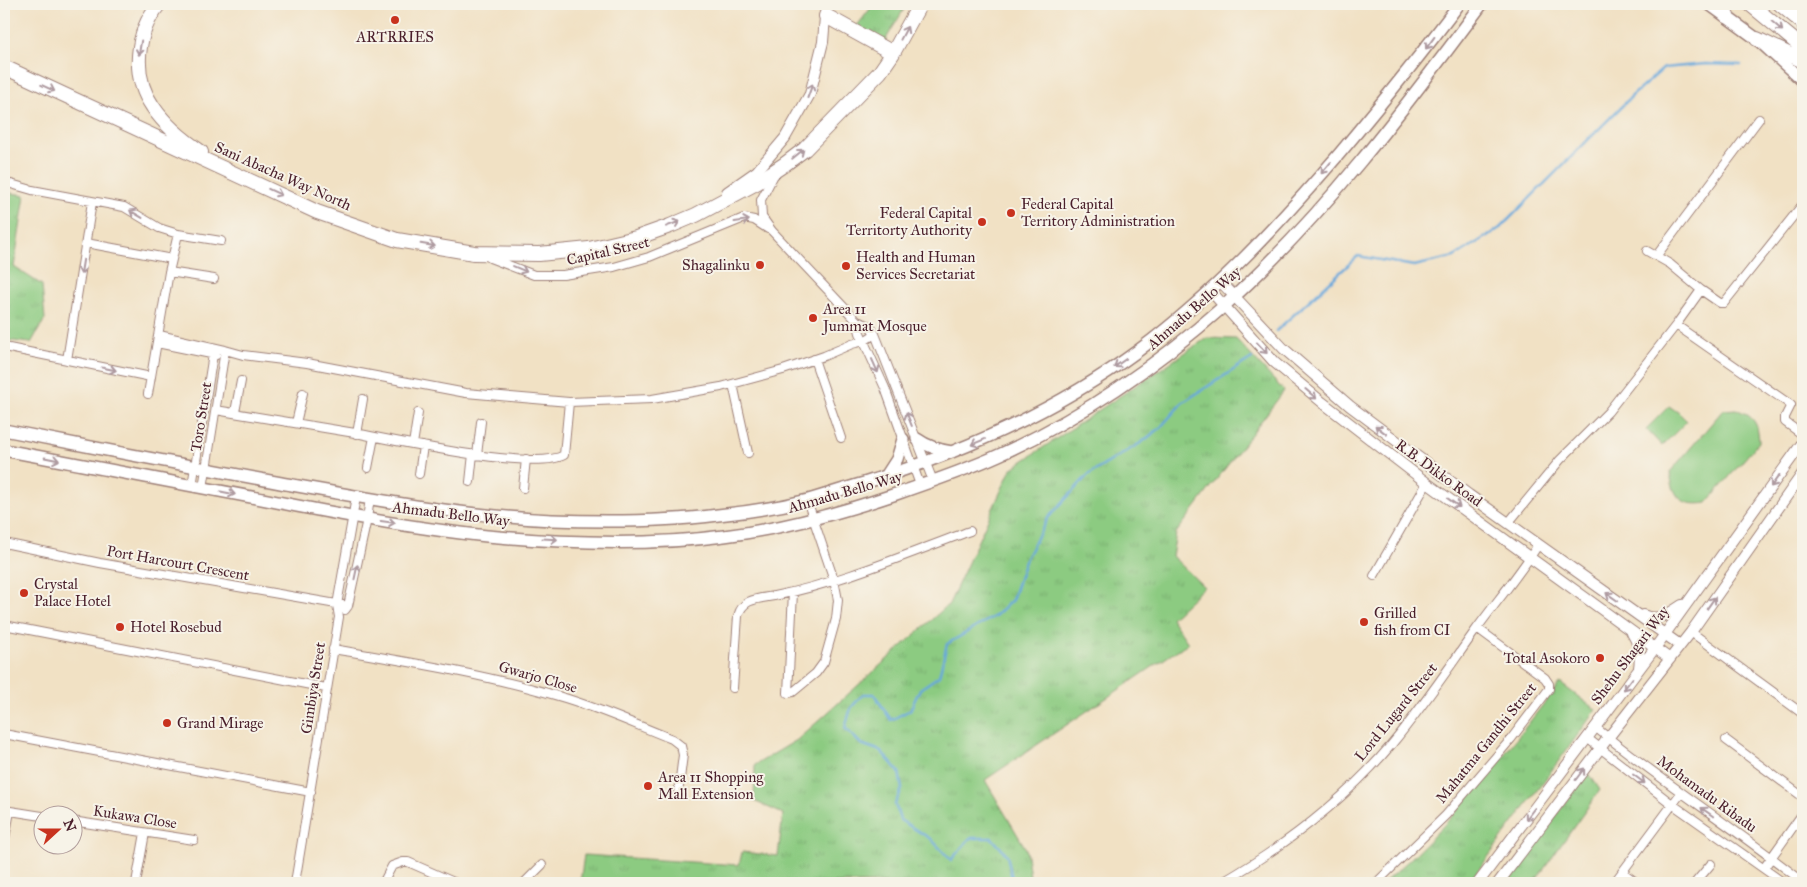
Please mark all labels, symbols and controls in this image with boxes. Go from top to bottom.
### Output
marker: ARTRRIES [389,14,401,26]
one-way arrow [1770,20,1783,31]
one-way arrow [899,25,909,40]
place label: ARTRRIES [355,28,434,46]
one-way arrow [1425,36,1435,50]
one-way arrow [135,39,145,55]
one-way arrow [40,83,55,93]
one-way arrow [806,84,815,99]
street label: Sani Abacha Way North [212,138,355,215]
one-way arrow [791,149,804,160]
one-way arrow [1321,161,1332,174]
one-way arrow [267,188,282,197]
place label: Federal Capital Territory Administration [1021,195,1175,230]
place label: Federal Capital Territorty Authority [846,204,973,239]
marker: Federal Capital Territory Administration [1005,207,1017,219]
one-way arrow [130,209,144,219]
one-way arrow [733,215,749,225]
marker: Federal Capital Territorty Authority [976,216,988,228]
one-way arrow [665,219,681,228]
street label: Capital Street [565,233,652,269]
one-way arrow [420,241,436,251]
place label: Health and Human Services Secretariat [856,248,976,283]
place label: Shagalinku [682,256,750,274]
one-way arrow [76,259,86,275]
marker: Shagalinku [754,259,766,271]
marker: Health and Human Services Secretariat [840,260,852,272]
street label: Ahmadu Bello Way [1143,262,1245,354]
one-way arrow [512,265,527,274]
place label: Area 11 Jummat Mosque [821,300,927,336]
marker: Area 11 Jummat Mosque [807,312,819,324]
one-way arrow [1256,341,1268,354]
one-way arrow [871,358,880,373]
one-way arrow [1113,358,1127,368]
one-way arrow [101,364,117,374]
street label: Toro Street [187,380,215,453]
one-way arrow [1305,388,1318,399]
one-way arrow [904,412,914,427]
one-way arrow [1374,425,1388,435]
street label: R.B. Dikko Road [1392,436,1486,511]
one-way arrow [971,437,986,447]
one-way arrow [43,455,59,464]
street label: Ahmadu Bello Way [785,467,905,517]
one-way arrow [1770,474,1780,488]
one-way arrow [220,489,236,498]
street label: Ahmadu Bello Way [390,498,512,530]
one-way arrow [1447,498,1461,508]
one-way arrow [380,517,396,527]
one-way arrow [541,535,557,544]
street label: Port Harcourt Crescent [105,542,251,585]
one-way arrow [352,565,361,581]
place label: Crystal Palace Hotel [34,575,112,610]
marker: Crystal Palace Hotel [18,587,30,599]
one-way arrow [1605,592,1619,602]
one-way arrow [1706,597,1716,611]
street label: Shehu Shagari Way [1587,601,1674,708]
place label: Grilled fish from CI [1374,604,1450,639]
marker: Grilled fish from CI [1358,616,1370,628]
place label: Hotel Rosebud [130,618,222,636]
marker: Hotel Rosebud [114,621,126,633]
street label: Gimbiya Street [297,640,329,735]
place label: Total Asokoro [1504,649,1590,667]
marker: Total Asokoro [1594,652,1606,664]
street label: Gwarjo Close [497,657,579,697]
street label: Lord Lugard Street [1351,659,1442,765]
one-way arrow [1622,677,1633,690]
street label: Mahatma Gandhi Street [1432,679,1541,807]
place label: Grand Mirage [177,714,264,732]
marker: Grand Mirage [161,717,173,729]
street label: Mohamadu Ribadu [1654,752,1760,836]
place label: Area 11 Shopping Mall Extension [657,768,764,803]
one-way arrow [1575,768,1586,781]
one-way arrow [1632,774,1646,784]
marker: Area 11 Shopping Mall Extension [642,780,654,792]
street label: Kukawa Close [92,801,178,833]
north arrow [32,804,82,854]
one-way arrow [1525,807,1536,820]
one-way arrow [1700,807,1714,817]
text: N [60,817,80,834]

